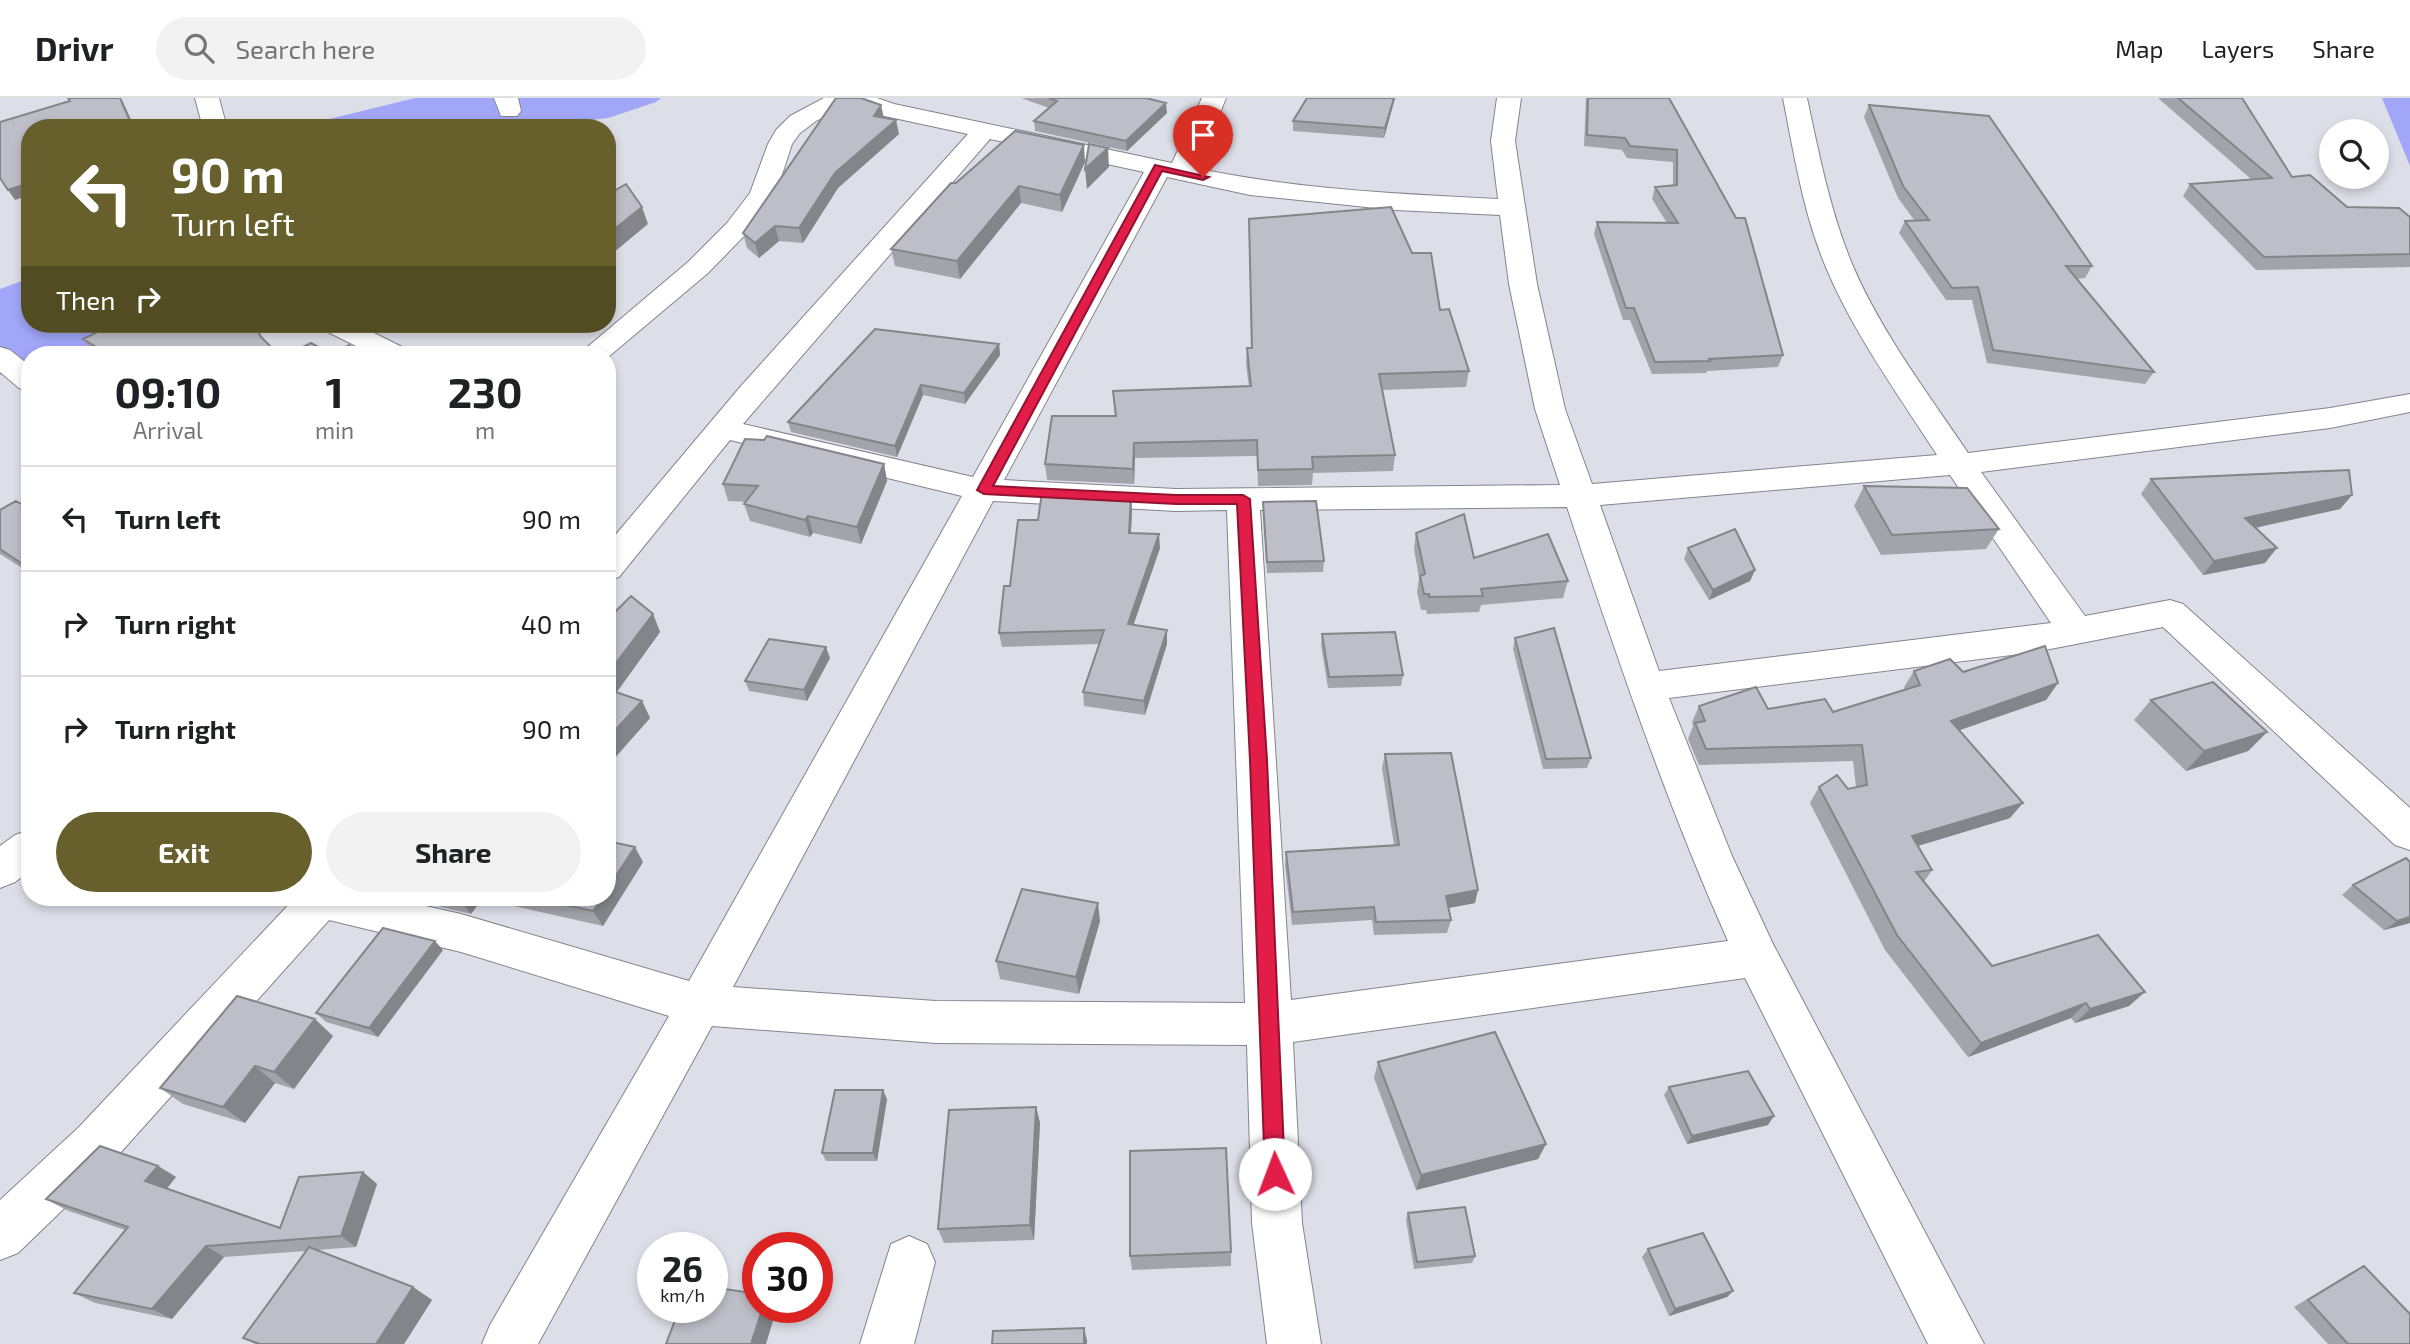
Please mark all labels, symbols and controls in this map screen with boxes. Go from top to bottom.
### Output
search box [156,17,646,80]
text: Drivr [35,28,114,68]
icon: search [180,29,218,67]
text: Search here [236,33,375,64]
text: Map [2115,34,2163,63]
text: Layers [2201,34,2274,63]
text: Share [2312,34,2375,63]
pin [1173,105,1233,177]
icon: arrive [1184,116,1222,154]
map controls [2319,119,2389,189]
button: search [2319,119,2389,189]
text: 90 m [171,144,285,203]
icon: left [56,147,147,238]
text: Turn left [171,204,295,242]
icon: right [129,280,167,318]
text: Then [56,284,115,315]
text: 09:10 [115,366,221,416]
text: 1 [325,366,344,416]
text: 230 [448,366,522,416]
text: Arrival [133,416,203,444]
text: min [315,416,354,444]
text: m [475,416,495,444]
icon: left [56,500,94,538]
text: Turn left [115,503,221,534]
text: 90 m [522,503,581,534]
icon: right [56,605,94,643]
text: Turn right [115,608,236,639]
text: 40 m [521,608,581,639]
icon: right [56,710,94,748]
text: Turn right [115,713,236,744]
text: 90 m [522,713,581,744]
button: Exit [56,812,312,892]
button: Share [326,812,581,892]
position arrow [1238,1137,1312,1211]
speed limit sign: 30 [742,1232,833,1323]
text: 26 [662,1247,703,1289]
text: km/h [660,1284,705,1306]

